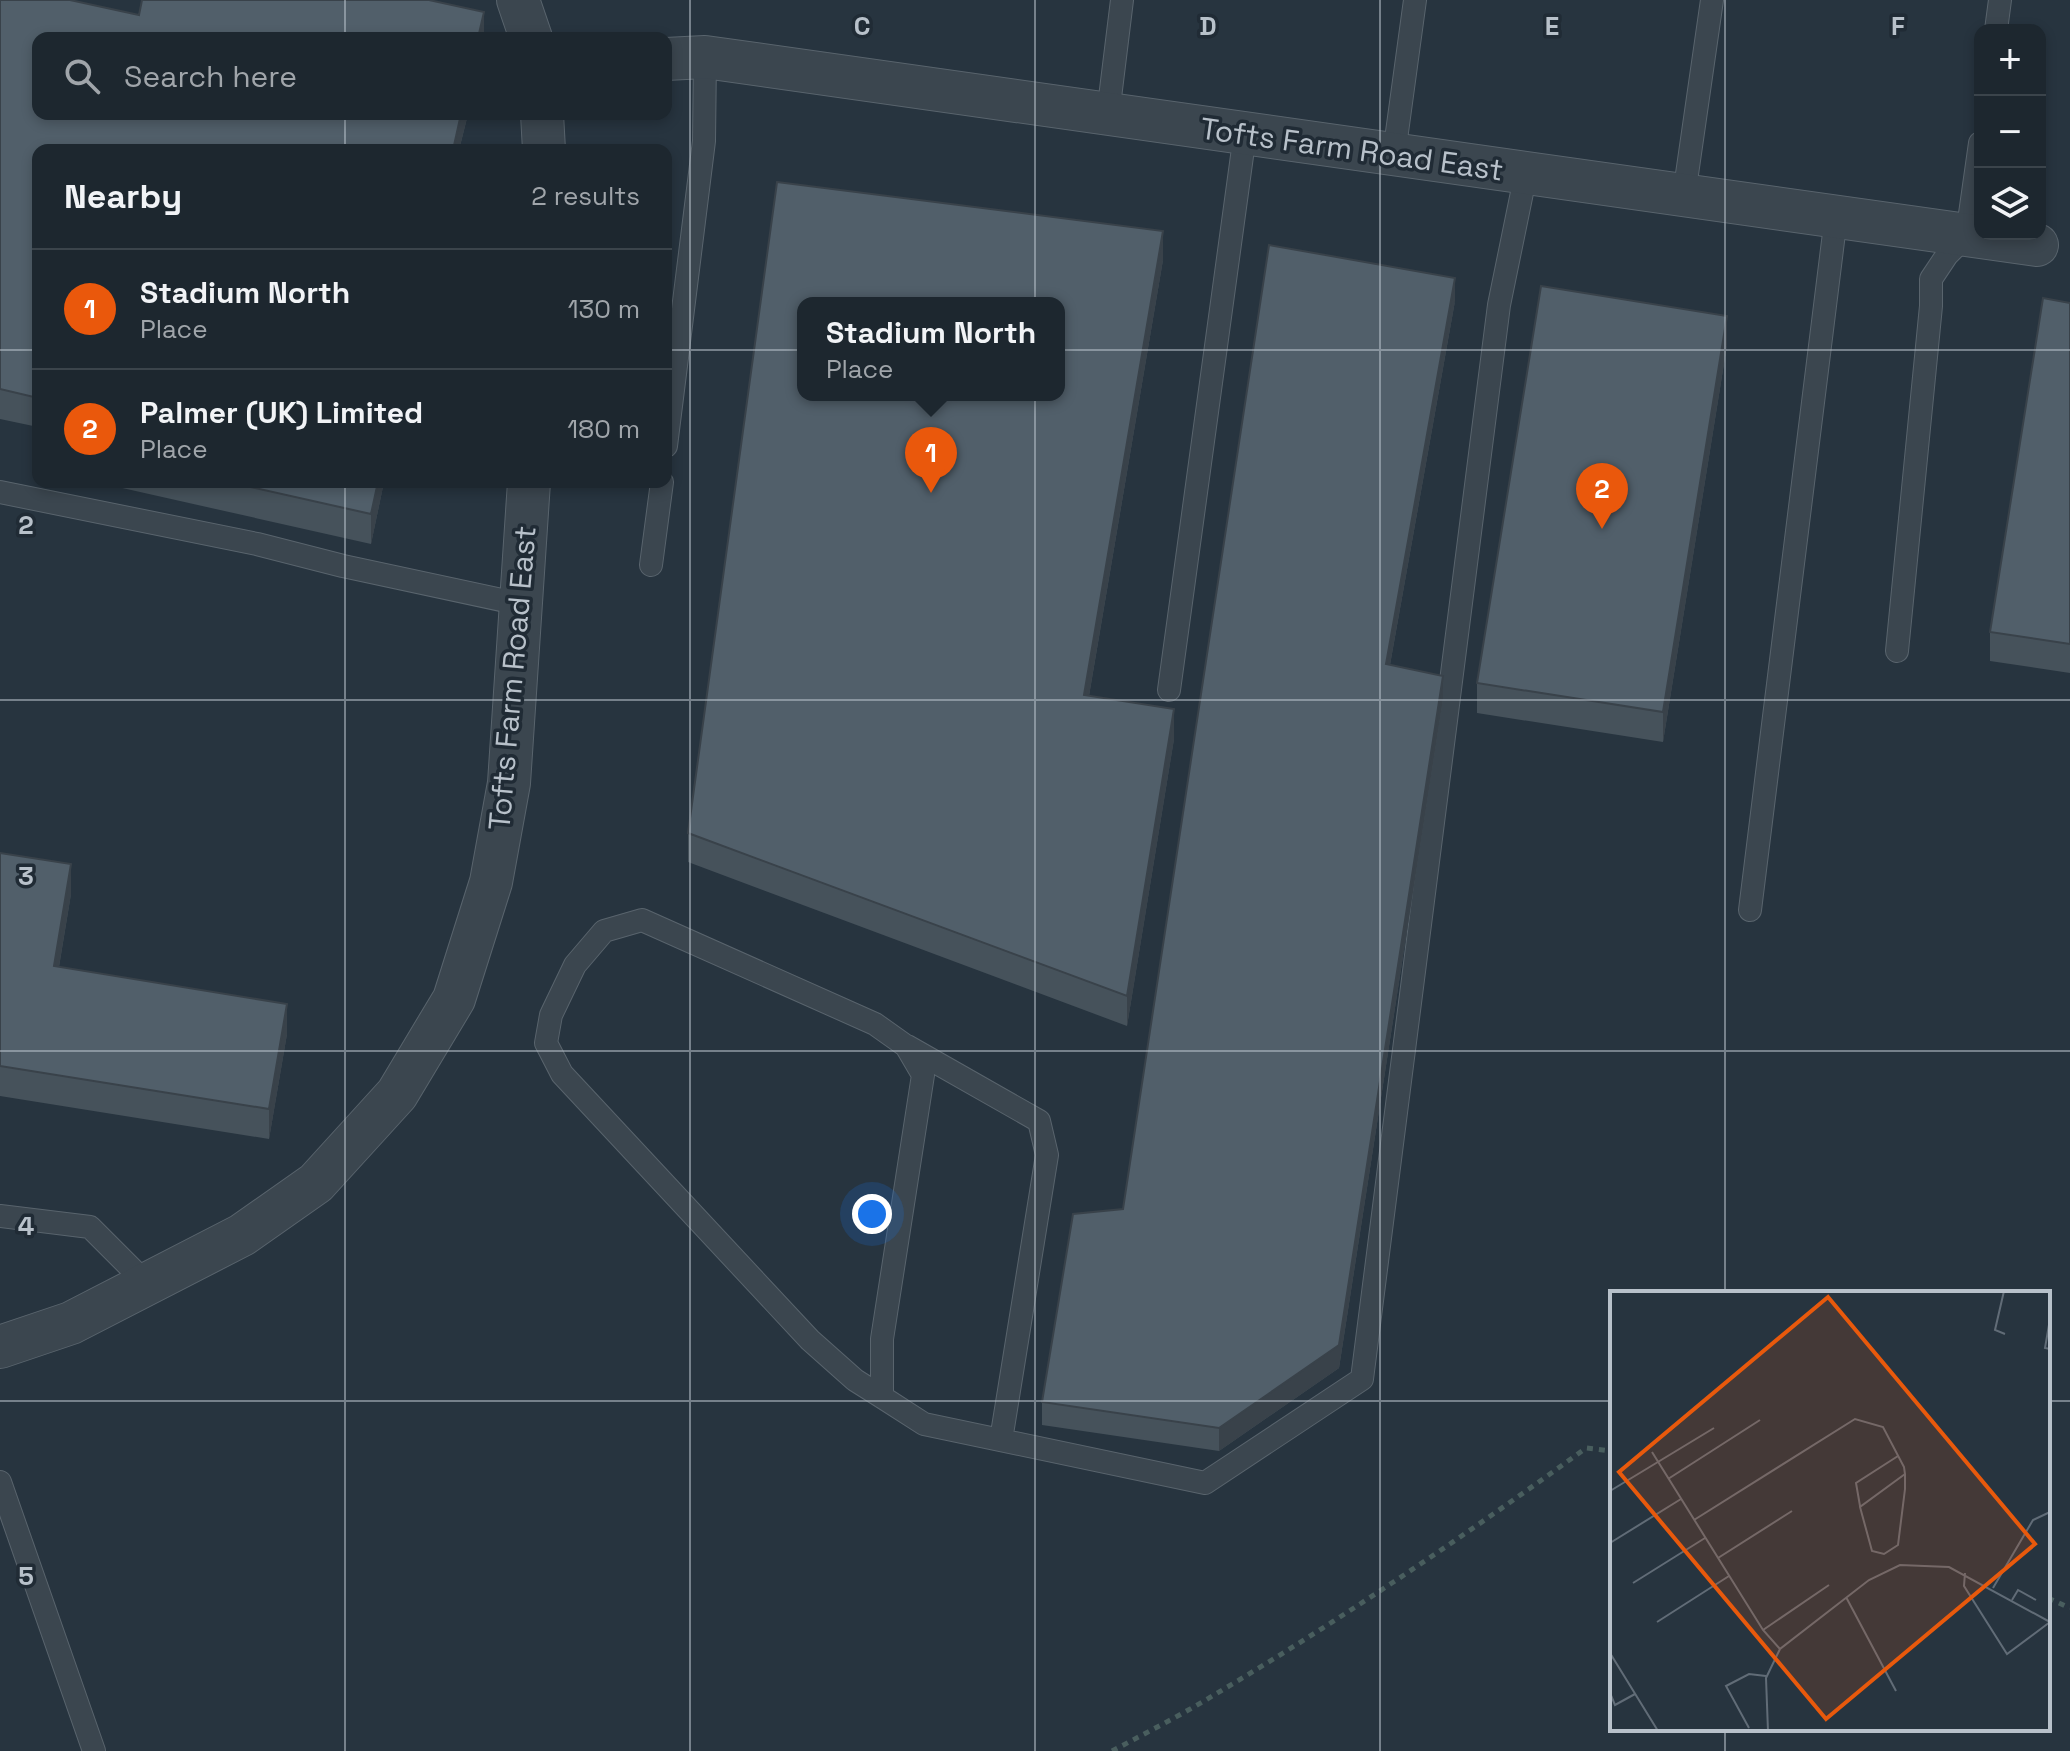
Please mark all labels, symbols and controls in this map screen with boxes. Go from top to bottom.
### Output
text: C [854,9,870,43]
text: D [1199,9,1217,43]
text: E [1545,9,1559,43]
text: F [1891,9,1905,43]
map controls [1974,24,2046,240]
button: + [1974,24,2046,96]
search box [32,32,672,120]
icon: search [60,54,104,98]
text: Search here [124,57,297,96]
button: − [1974,96,2046,168]
street label: Tofts Farm Road East [1198,108,1506,190]
button: layers [1974,168,2046,240]
text: Nearby [64,175,182,218]
text: 2 results [531,179,640,213]
text: Stadium North [140,273,350,312]
text: 1 [84,292,96,326]
text: 130 m [568,292,640,326]
popup [797,297,1065,401]
text: Place [140,312,208,346]
text: Stadium North [826,313,1036,352]
text: Place [826,352,893,386]
text: Palmer (UK) Limited [140,393,423,432]
text: 2 [82,412,98,446]
text: 180 m [567,412,640,446]
pin: 1 [905,427,957,493]
text: Place [140,432,208,466]
pin: 2 [1576,463,1628,529]
text: 2 [18,508,34,542]
street label: Tofts Farm Road East [479,524,545,832]
text: 3 [18,859,34,893]
your location [852,1194,892,1234]
text: 4 [18,1209,34,1243]
inset map [1610,1291,2050,1731]
text: 5 [18,1559,34,1593]

